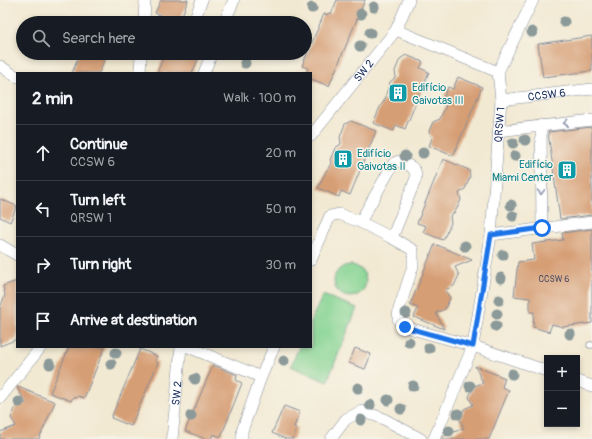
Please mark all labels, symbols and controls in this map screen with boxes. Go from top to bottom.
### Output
search box [16,16,312,60]
icon: search [30,27,52,49]
text: Search here [62,29,135,48]
street label: SW 2 [351,57,376,84]
place label: Edifício Gaivotas III [412,81,464,107]
building icon: Edifício Gaivotas III [387,82,409,104]
street label: CCSW 6 [527,86,566,103]
text: 2 min [32,88,73,109]
text: Walk · 100 m [223,90,296,106]
street label: QRSW 1 [491,106,507,143]
one-way arrow [563,118,569,127]
text: Continue [70,135,128,154]
icon: ahead [32,142,54,164]
text: 20 m [265,145,296,161]
place label: Edifício Gaivotas II [357,147,406,173]
building icon: Edifício Gaivotas II [332,148,354,170]
text: CCSW 6 [70,154,115,170]
place label: Edifício Miami Center [492,158,553,184]
building icon: Edifício Miami Center [556,159,578,181]
one-way arrow [537,189,545,195]
text: Turn left [70,191,126,210]
icon: left [32,198,54,220]
text: 50 m [266,201,296,217]
text: QRSW 1 [70,210,112,226]
route start [533,219,551,237]
icon: right [32,254,54,276]
text: Turn right [70,255,131,274]
text: 30 m [266,257,296,273]
house number: CCSW 6 [538,274,570,285]
icon: arrive [32,310,54,332]
text: Arrive at destination [70,311,197,330]
route end [396,318,414,336]
map controls [544,355,580,427]
button: + [544,355,580,391]
street label: SW 2 [169,380,184,406]
button: − [544,391,580,427]

